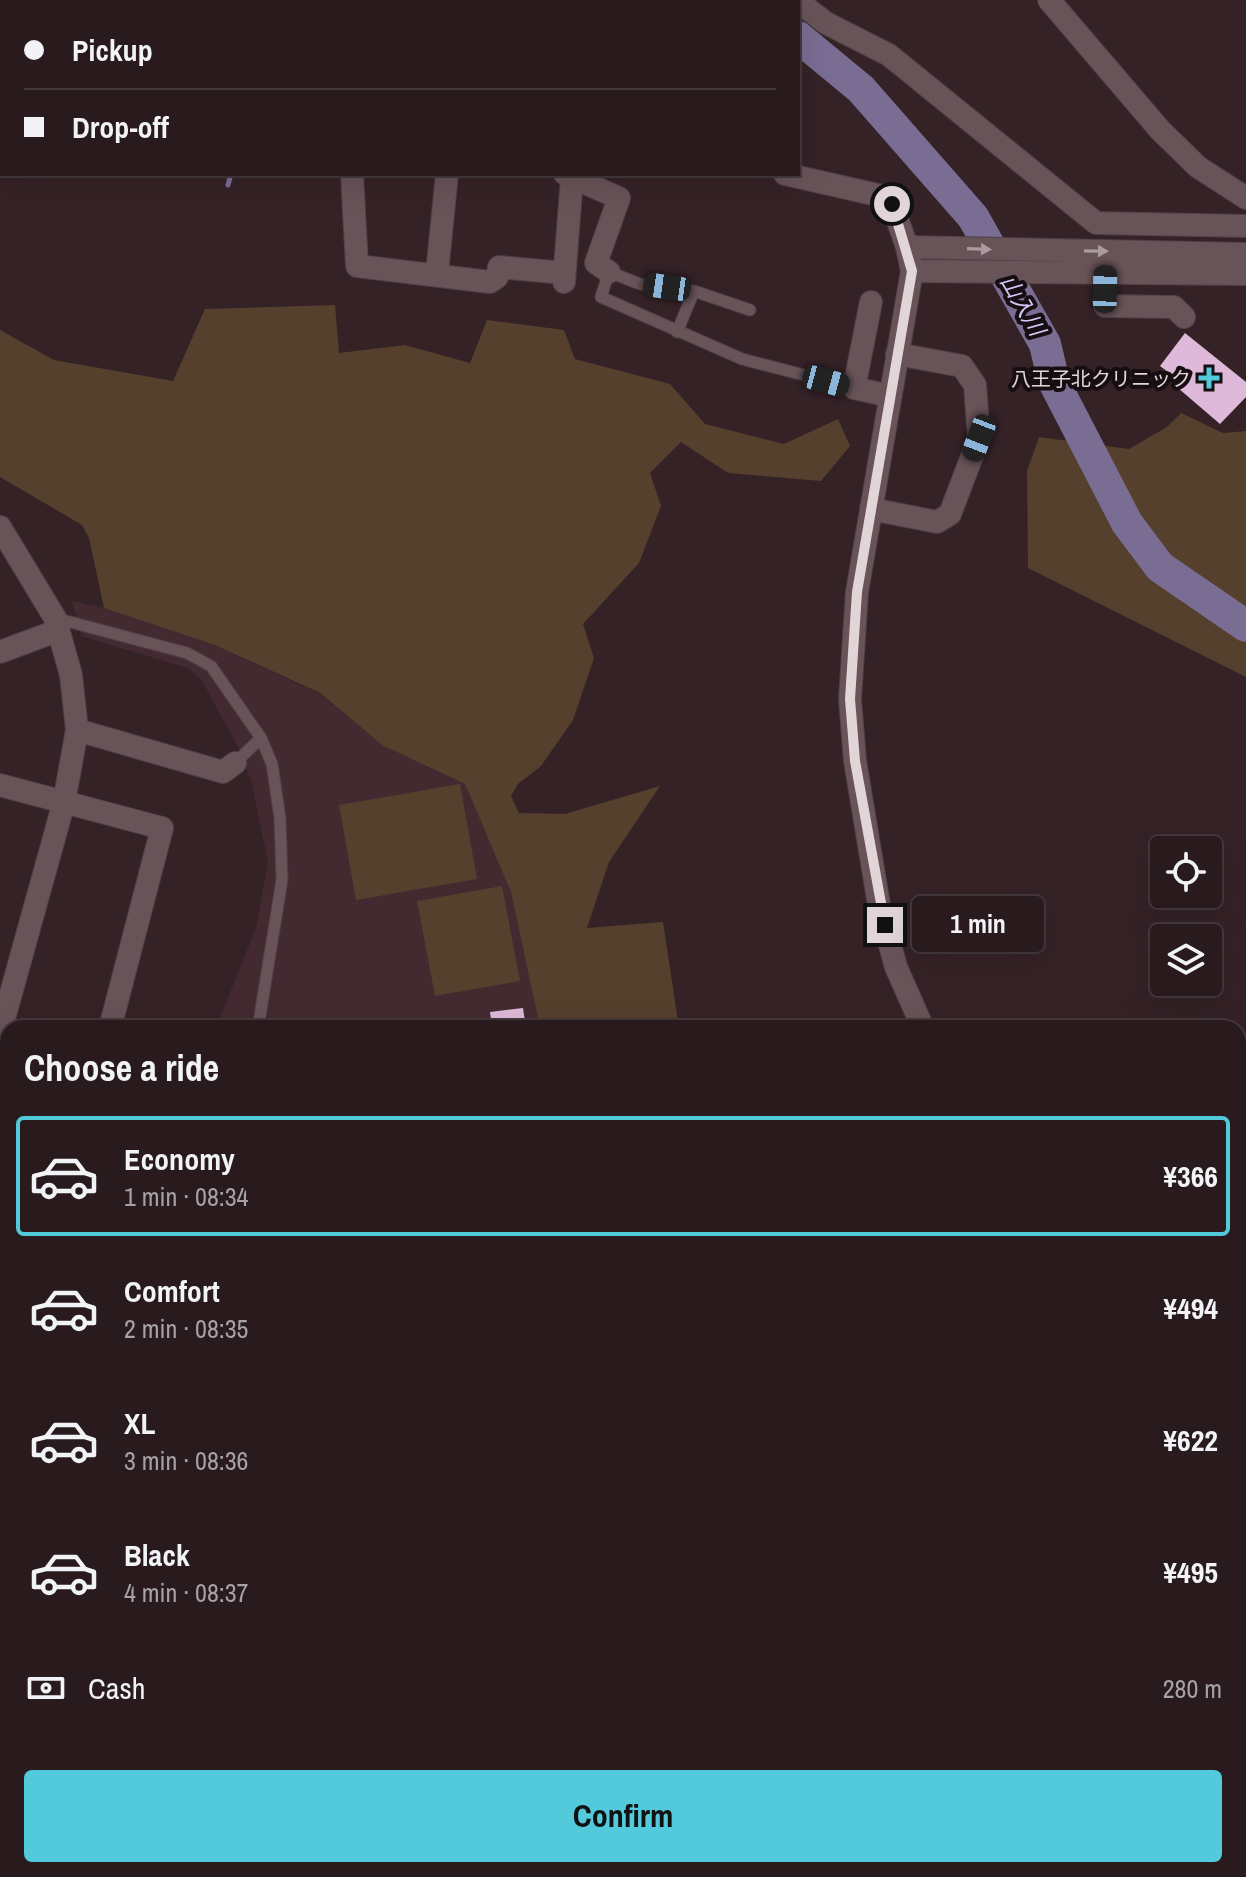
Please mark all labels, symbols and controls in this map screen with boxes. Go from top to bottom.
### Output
text: Pickup [72,30,153,70]
text: Drop-off [72,107,169,147]
route start [874,186,910,222]
one-way arrow [967,242,992,255]
one-way arrow [1084,245,1109,257]
car [1093,265,1117,313]
water label: 山入川 [994,269,1053,343]
car [642,272,692,302]
car [800,363,852,399]
place label: 八王子北クリニック [1011,365,1191,392]
marker: 八王子北クリニック [1198,367,1220,389]
car [959,411,999,465]
map controls [1150,836,1222,996]
button: locate [1150,836,1222,908]
callout: 1 min [913,897,1045,953]
text: 1 min [950,906,1006,941]
route end [867,907,903,943]
button: layers [1150,924,1222,996]
text: Choose a ride [24,1044,219,1092]
text: Economy [124,1139,235,1179]
icon: car [28,1140,100,1212]
text: ¥366 [1163,1156,1218,1196]
text: 1 min · 08:34 [124,1179,248,1214]
text: Comfort [124,1271,220,1311]
icon: car [28,1272,100,1344]
text: ¥494 [1163,1288,1218,1328]
text: 2 min · 08:35 [124,1311,248,1346]
text: XL [124,1403,155,1443]
icon: car [28,1404,100,1476]
text: ¥622 [1163,1420,1218,1460]
text: 3 min · 08:36 [124,1443,248,1478]
text: Black [124,1535,190,1575]
icon: car [28,1536,100,1608]
text: ¥495 [1163,1552,1218,1592]
text: 4 min · 08:37 [124,1575,248,1610]
icon: cash [24,1666,68,1710]
text: Cash [88,1668,145,1708]
text: 280 m [1163,1671,1222,1706]
button: Confirm [24,1770,1222,1862]

